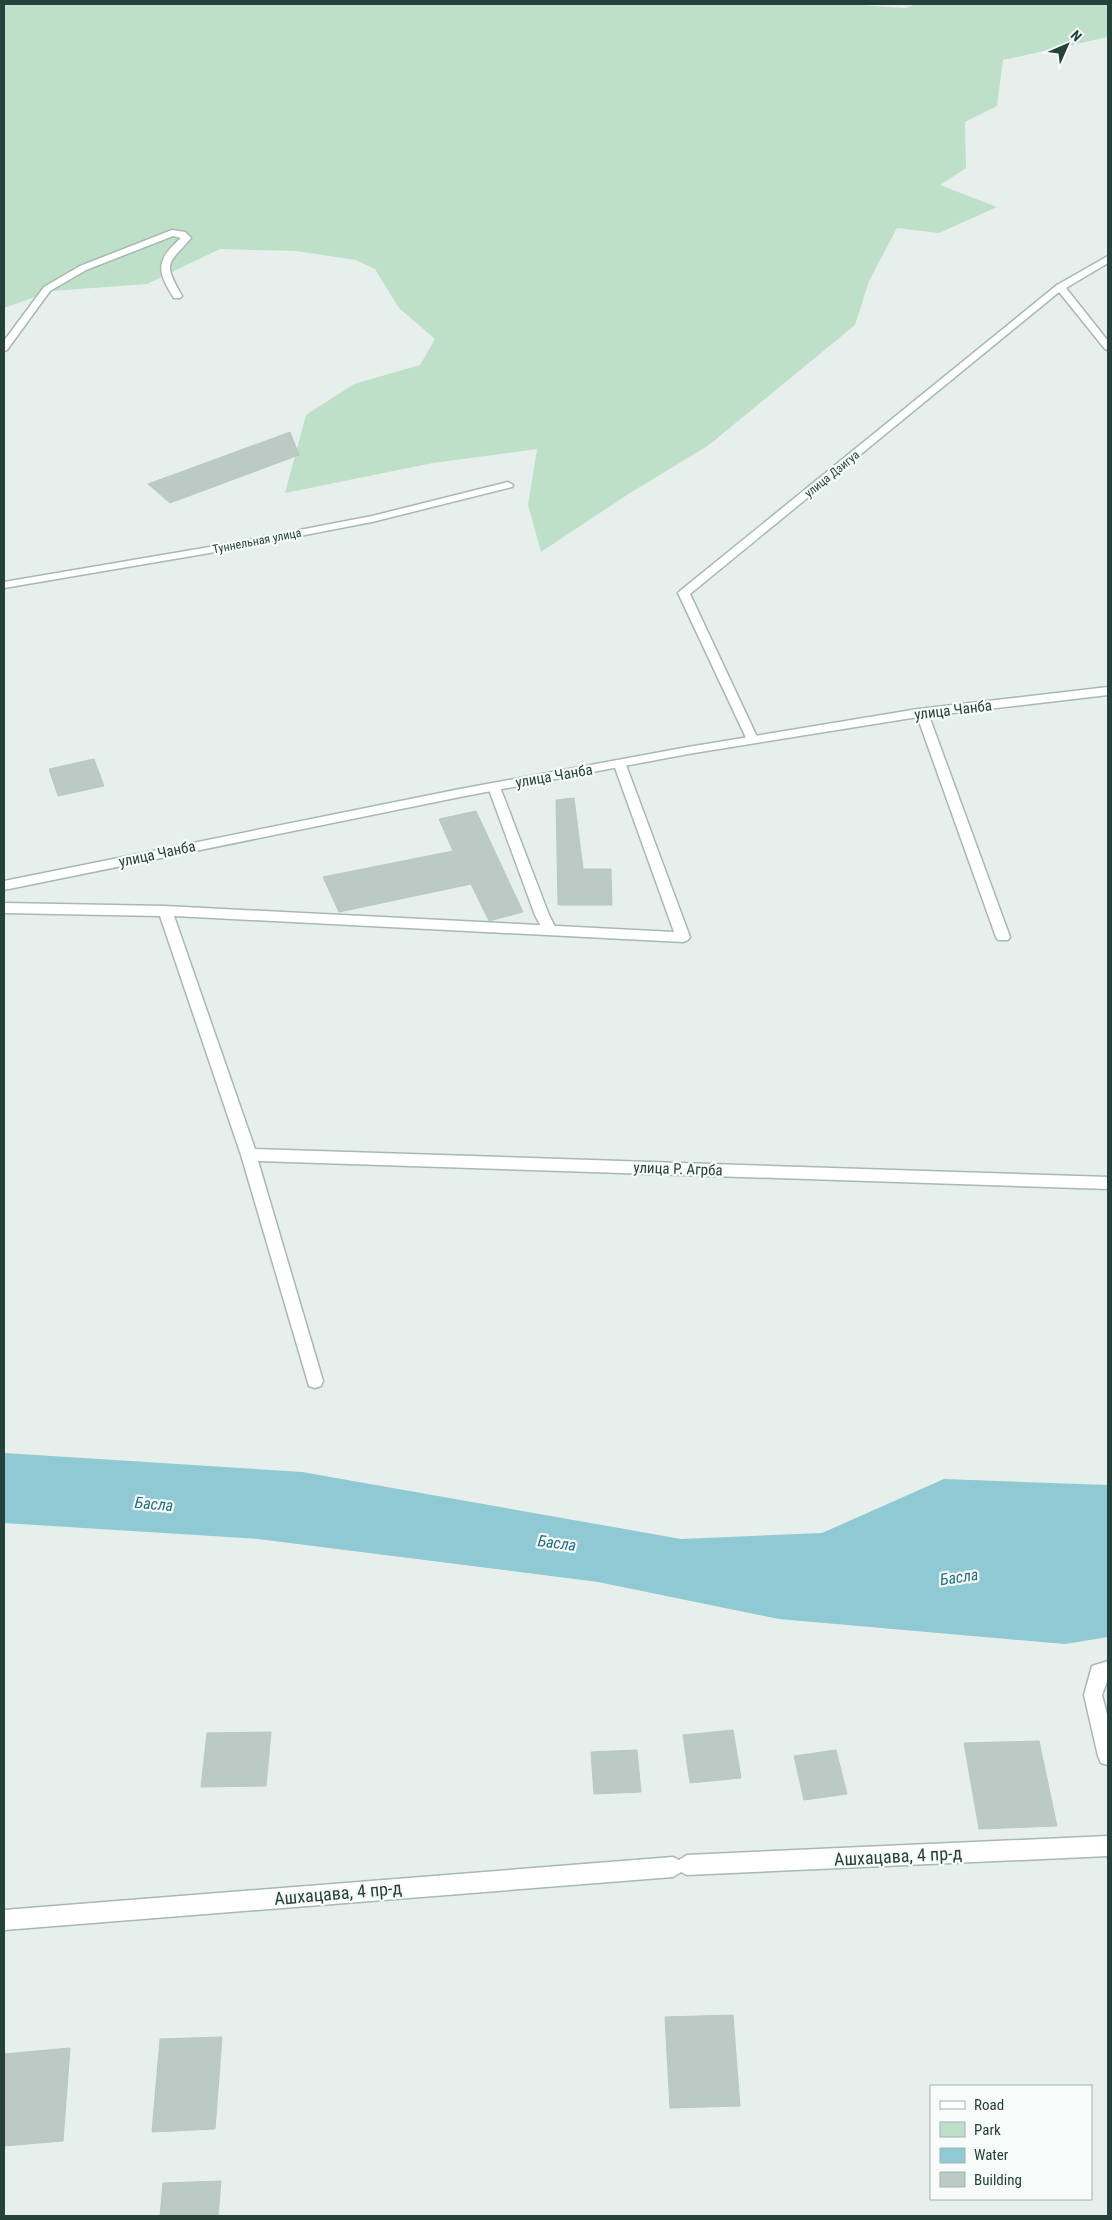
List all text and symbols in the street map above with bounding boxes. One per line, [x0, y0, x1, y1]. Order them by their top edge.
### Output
north arrow [1042, 20, 1092, 70]
text: N [1068, 27, 1085, 44]
street label: улица Дзигуа [802, 448, 862, 500]
street label: Туннельная улица [212, 525, 303, 556]
street label: улица Чанба [913, 696, 993, 724]
street label: улица Чанба [514, 760, 594, 792]
street label: улица Чанба [117, 837, 197, 871]
street label: улица Р. Агрба [633, 1158, 723, 1180]
water label: Басла [134, 1493, 174, 1515]
water label: Басла [537, 1531, 577, 1555]
water label: Басла [939, 1565, 979, 1589]
street label: Ашхацава, 4 пр-д [833, 1842, 963, 1870]
street label: Ашхацава, 4 пр-д [273, 1877, 403, 1909]
legend [930, 2085, 1092, 2200]
text: Road [974, 2096, 1004, 2114]
text: Park [974, 2121, 1001, 2139]
text: Water [974, 2146, 1009, 2164]
text: Building [974, 2171, 1022, 2189]

